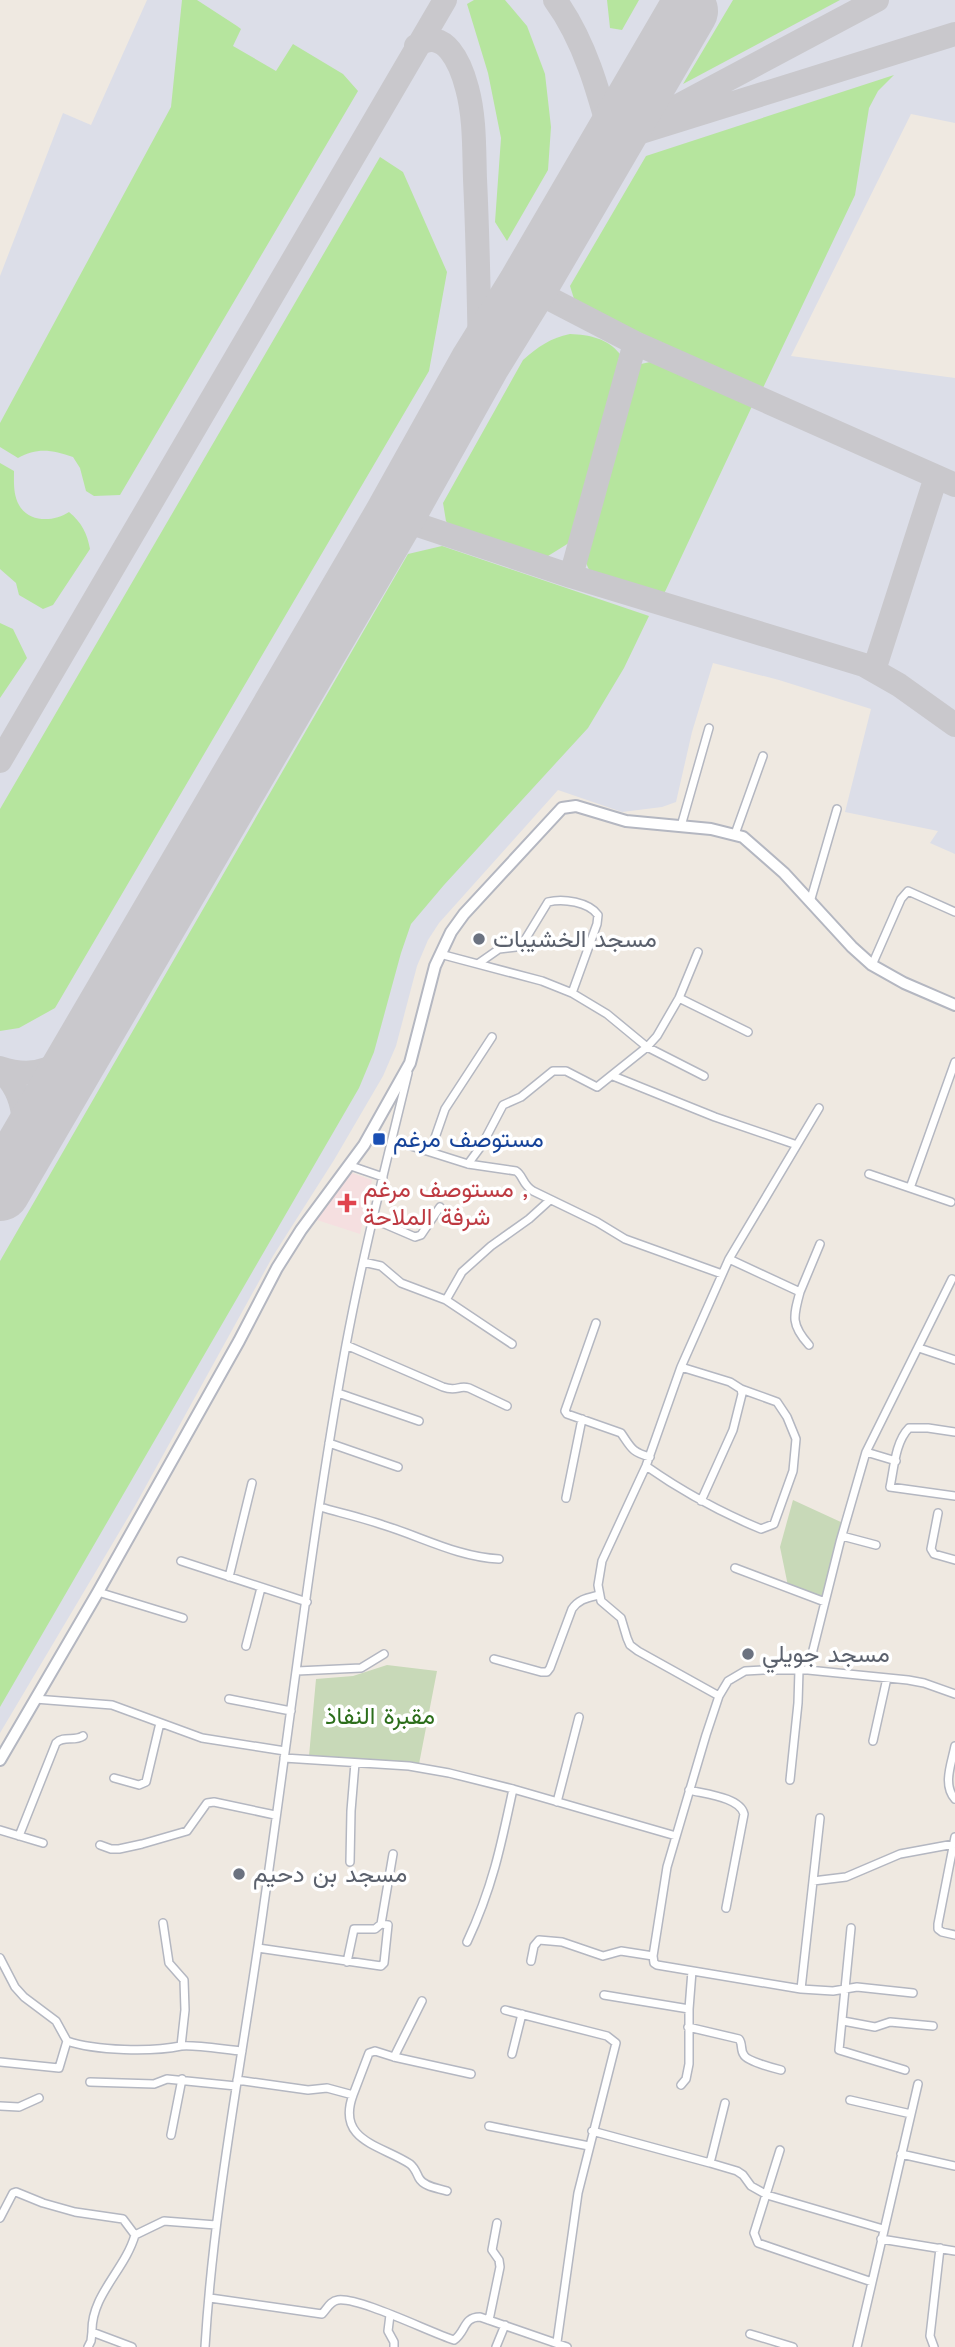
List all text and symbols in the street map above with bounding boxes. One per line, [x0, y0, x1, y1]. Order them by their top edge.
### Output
place label: مسجد الخشيبات [493, 925, 657, 953]
marker: مسجد الخشيبات [471, 931, 487, 947]
place label: مستوصف مرغم [393, 1125, 544, 1155]
marker: مستوصف مرغم [371, 1131, 387, 1147]
place label: مستوصف مرغم , شرفة الملاحة [363, 1175, 528, 1232]
marker: مستوصف مرغم , شرفة الملاحة [337, 1193, 357, 1213]
place label: مسجد جويلي [762, 1640, 890, 1673]
marker: مسجد جويلي [740, 1646, 756, 1662]
park label: مقبرة النفاذ [325, 1702, 435, 1731]
place label: مسجد بن دحيم [253, 1860, 407, 1890]
marker: مسجد بن دحيم [231, 1866, 247, 1882]

